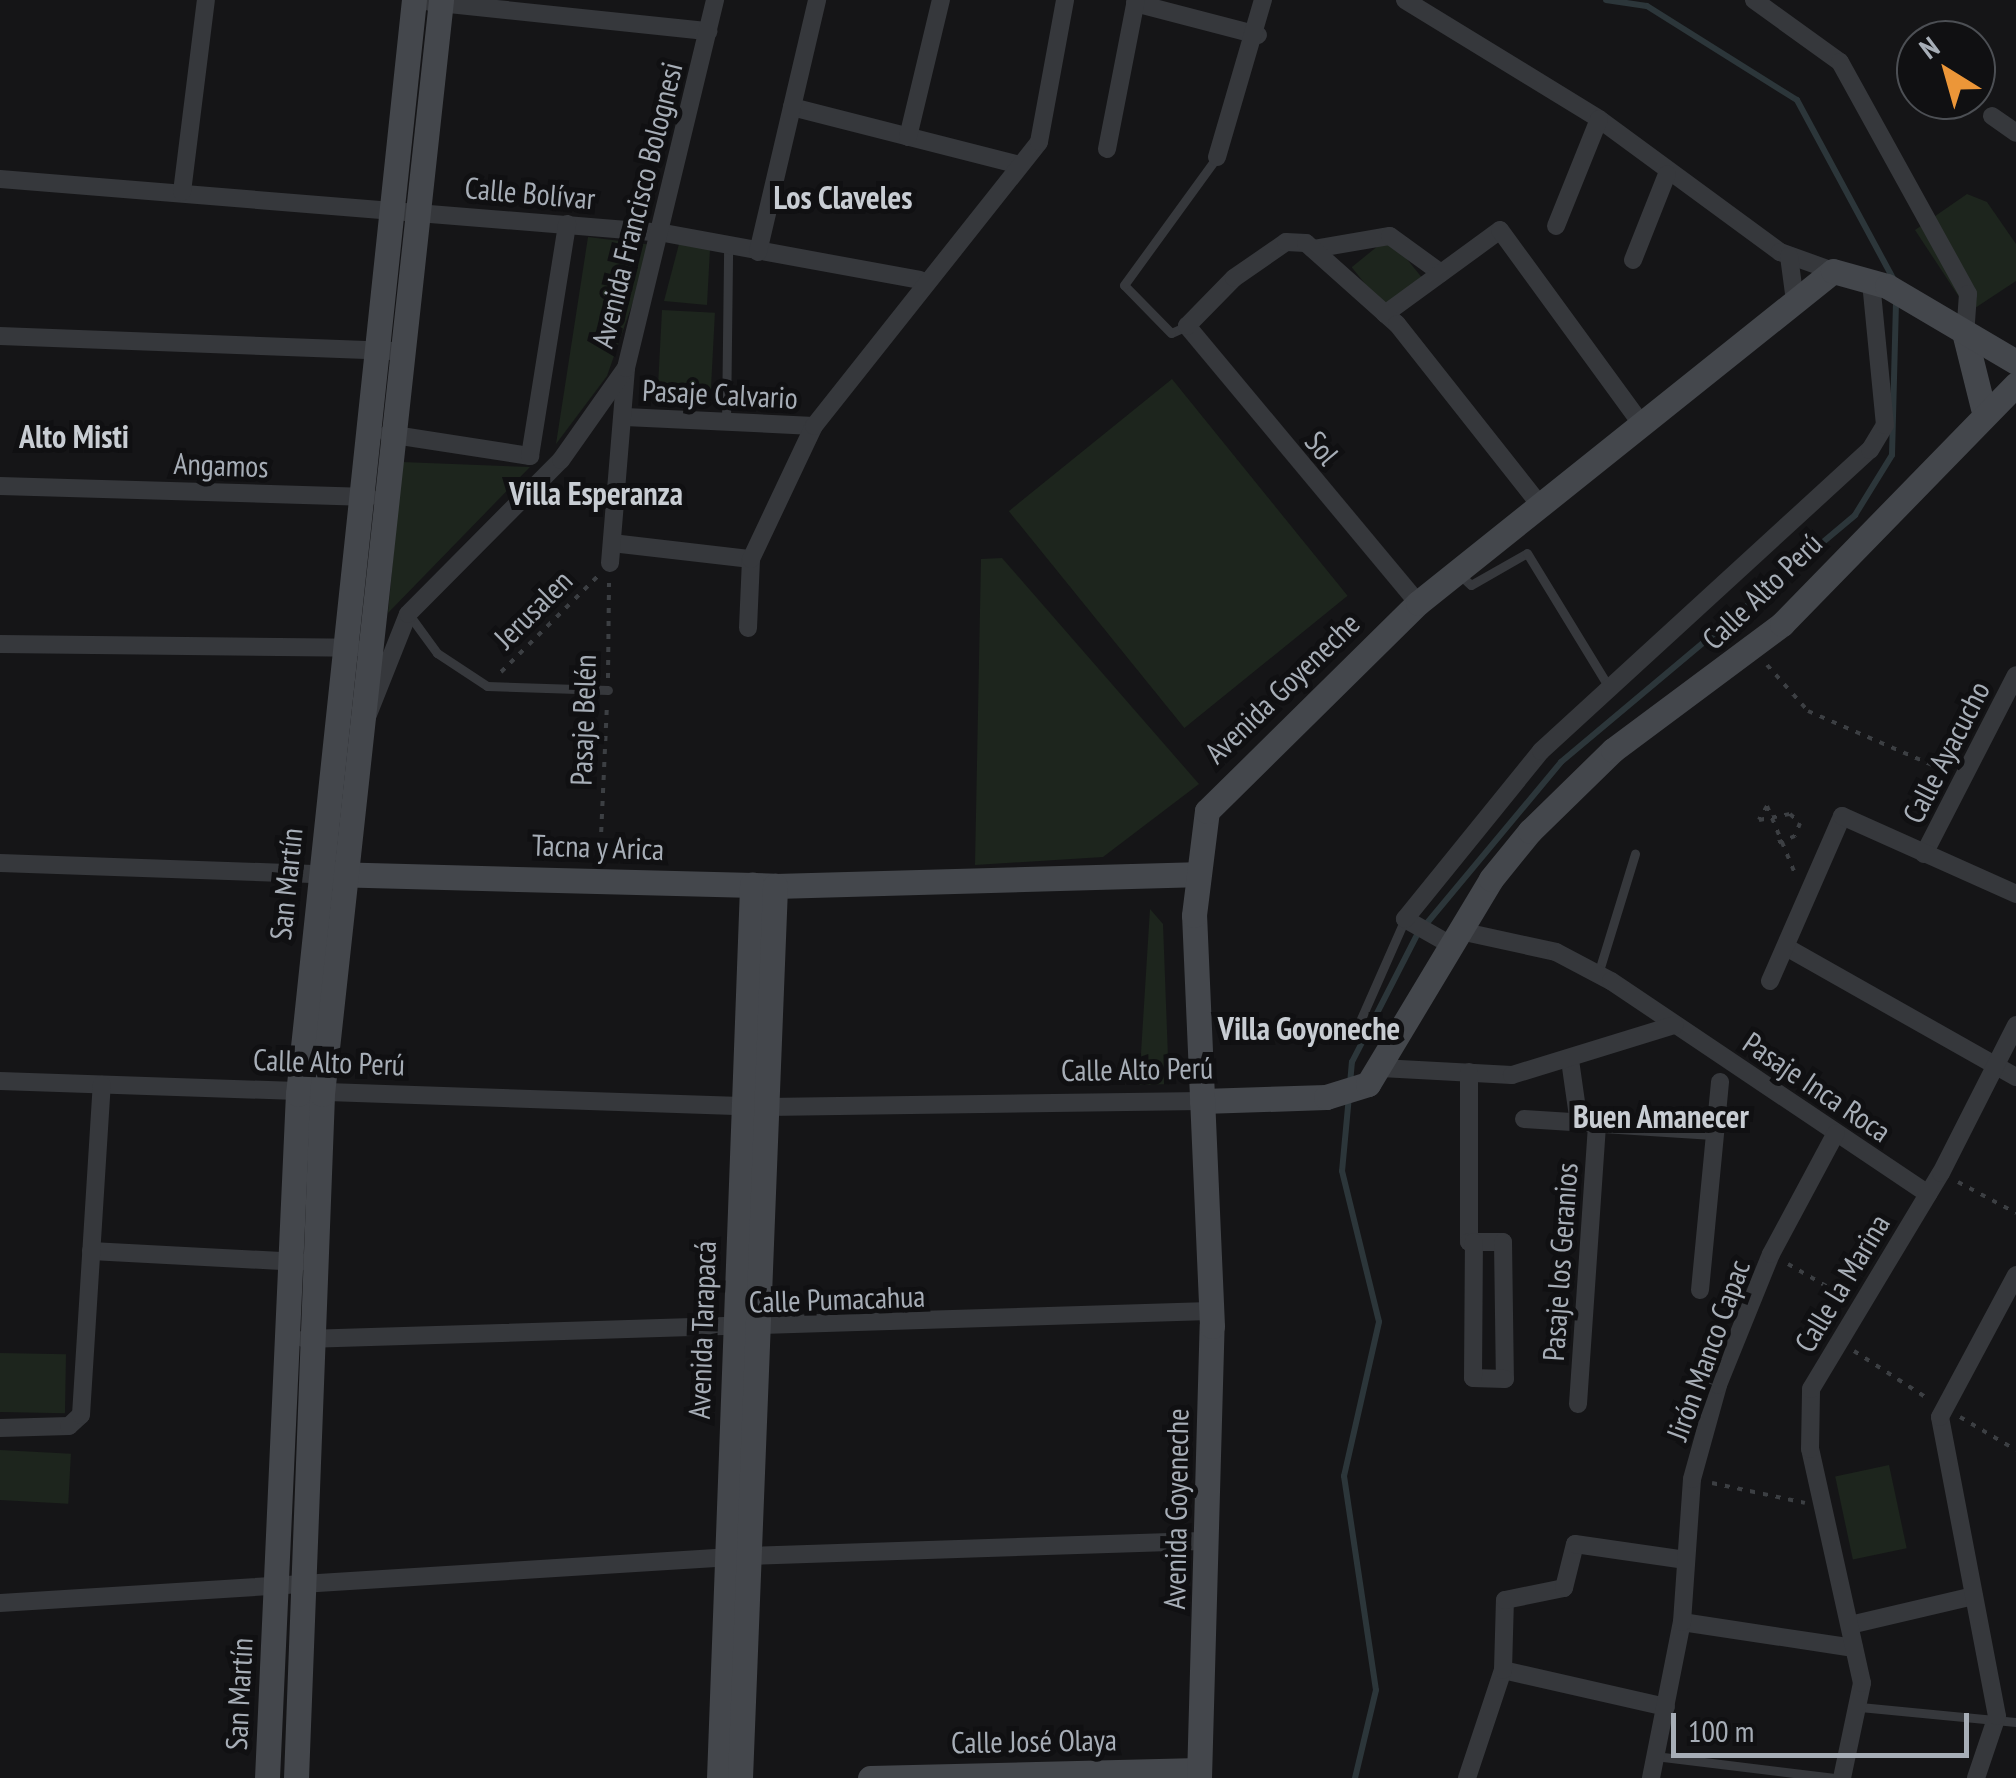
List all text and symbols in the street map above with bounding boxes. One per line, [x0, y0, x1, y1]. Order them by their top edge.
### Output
north arrow [1896, 20, 1996, 120]
text: N [1912, 28, 1946, 67]
street label: Avenida Francisco Bolognesi [584, 58, 690, 352]
street label: Calle Bolívar [463, 169, 597, 217]
district label: Los Claveles [773, 178, 913, 216]
street label: Pasaje Calvario [641, 372, 799, 416]
district label: Alto Misti [19, 417, 129, 455]
street label: Sol [1298, 424, 1346, 472]
street label: Angamos [173, 445, 269, 485]
district label: Villa Esperanza [509, 474, 683, 512]
street label: Calle Alto Perú [1695, 525, 1829, 657]
street label: Jerusalen [486, 562, 580, 656]
street label: Avenida Goyeneche [1197, 605, 1367, 771]
street label: Pasaje Belén [563, 654, 603, 786]
street label: Calle Ayacucho [1895, 675, 1997, 829]
street label: San Martín [262, 826, 310, 942]
street label: Tacna y Arica [530, 827, 666, 867]
district label: Villa Goyoneche [1218, 1009, 1400, 1047]
street label: Pasaje Inca Roca [1736, 1025, 1898, 1149]
street label: Calle Alto Perú [252, 1041, 406, 1083]
street label: Calle Alto Perú [1060, 1050, 1214, 1088]
district label: Buen Amanecer [1573, 1097, 1749, 1135]
street label: Pasaje los Geranios [1535, 1162, 1585, 1362]
street label: Calle la Marina [1787, 1208, 1897, 1358]
street label: Avenida Tarapacá [681, 1240, 723, 1420]
street label: Jirón Manco Capac [1659, 1255, 1757, 1445]
street label: Calle Pumacahua [748, 1278, 926, 1320]
street label: Avenida Goyeneche [1156, 1408, 1196, 1610]
street label: San Martín [218, 1637, 260, 1751]
scale bar [1676, 1693, 1974, 1755]
text: 100 m [1688, 1711, 1754, 1750]
street label: Calle José Olaya [951, 1722, 1117, 1760]

